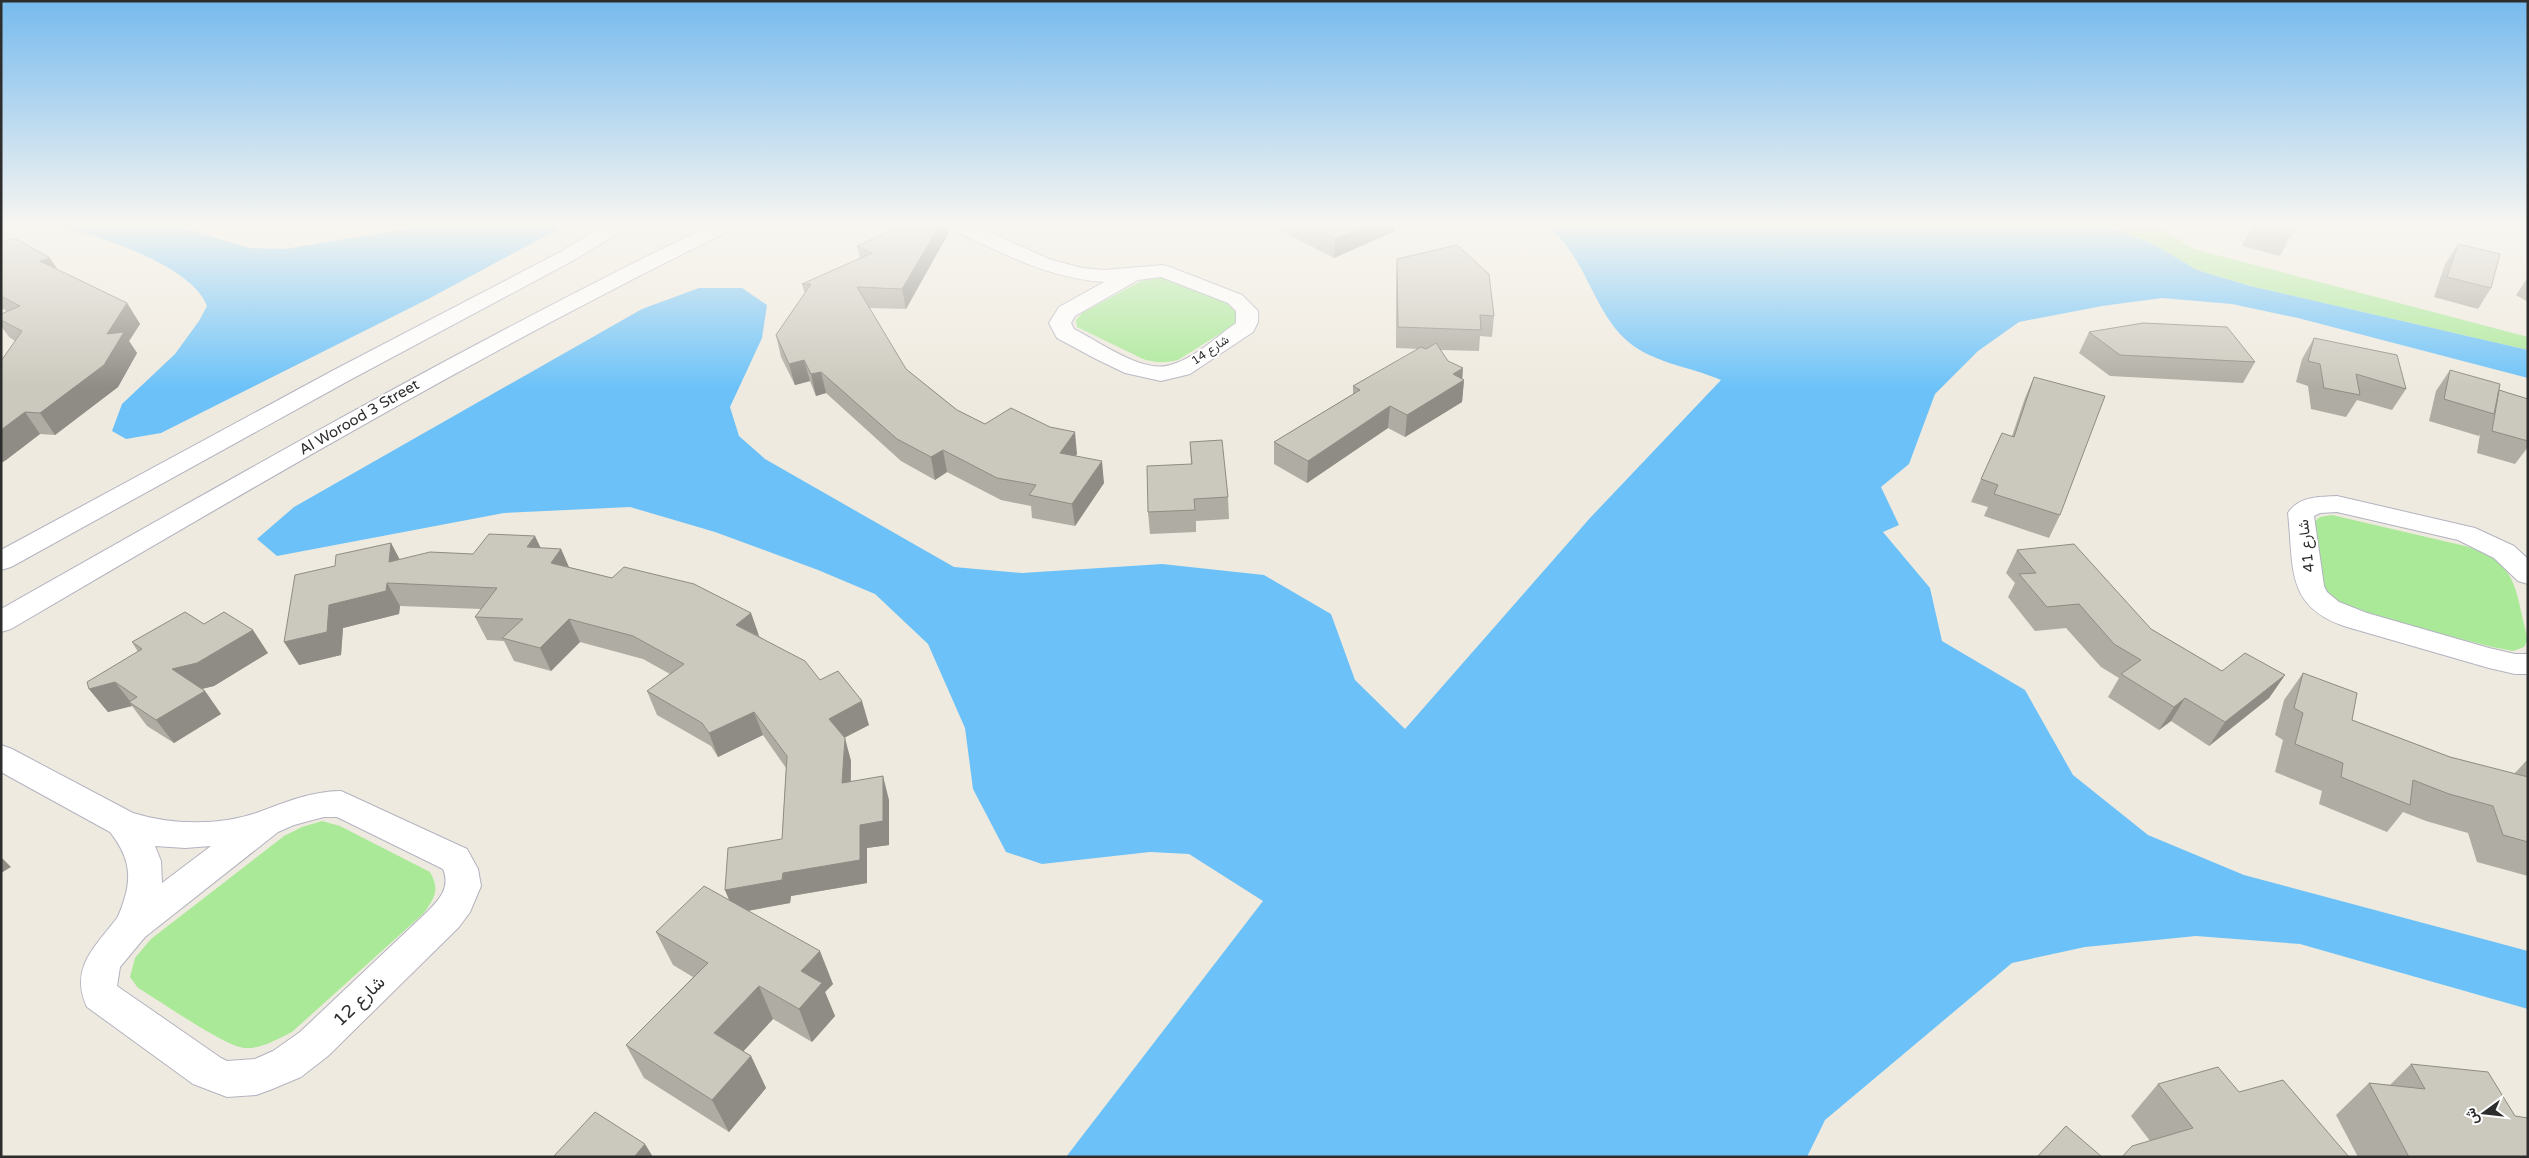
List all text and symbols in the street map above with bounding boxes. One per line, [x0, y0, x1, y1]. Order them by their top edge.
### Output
street label: شارع 14 [1189, 332, 1233, 369]
street label: Al Worood 3 Street [296, 375, 422, 459]
street label: شارع 41 [2294, 518, 2320, 573]
street label: شارع 12 [329, 971, 390, 1032]
north arrow [2459, 1088, 2509, 1138]
text: ش [2461, 1106, 2482, 1127]

